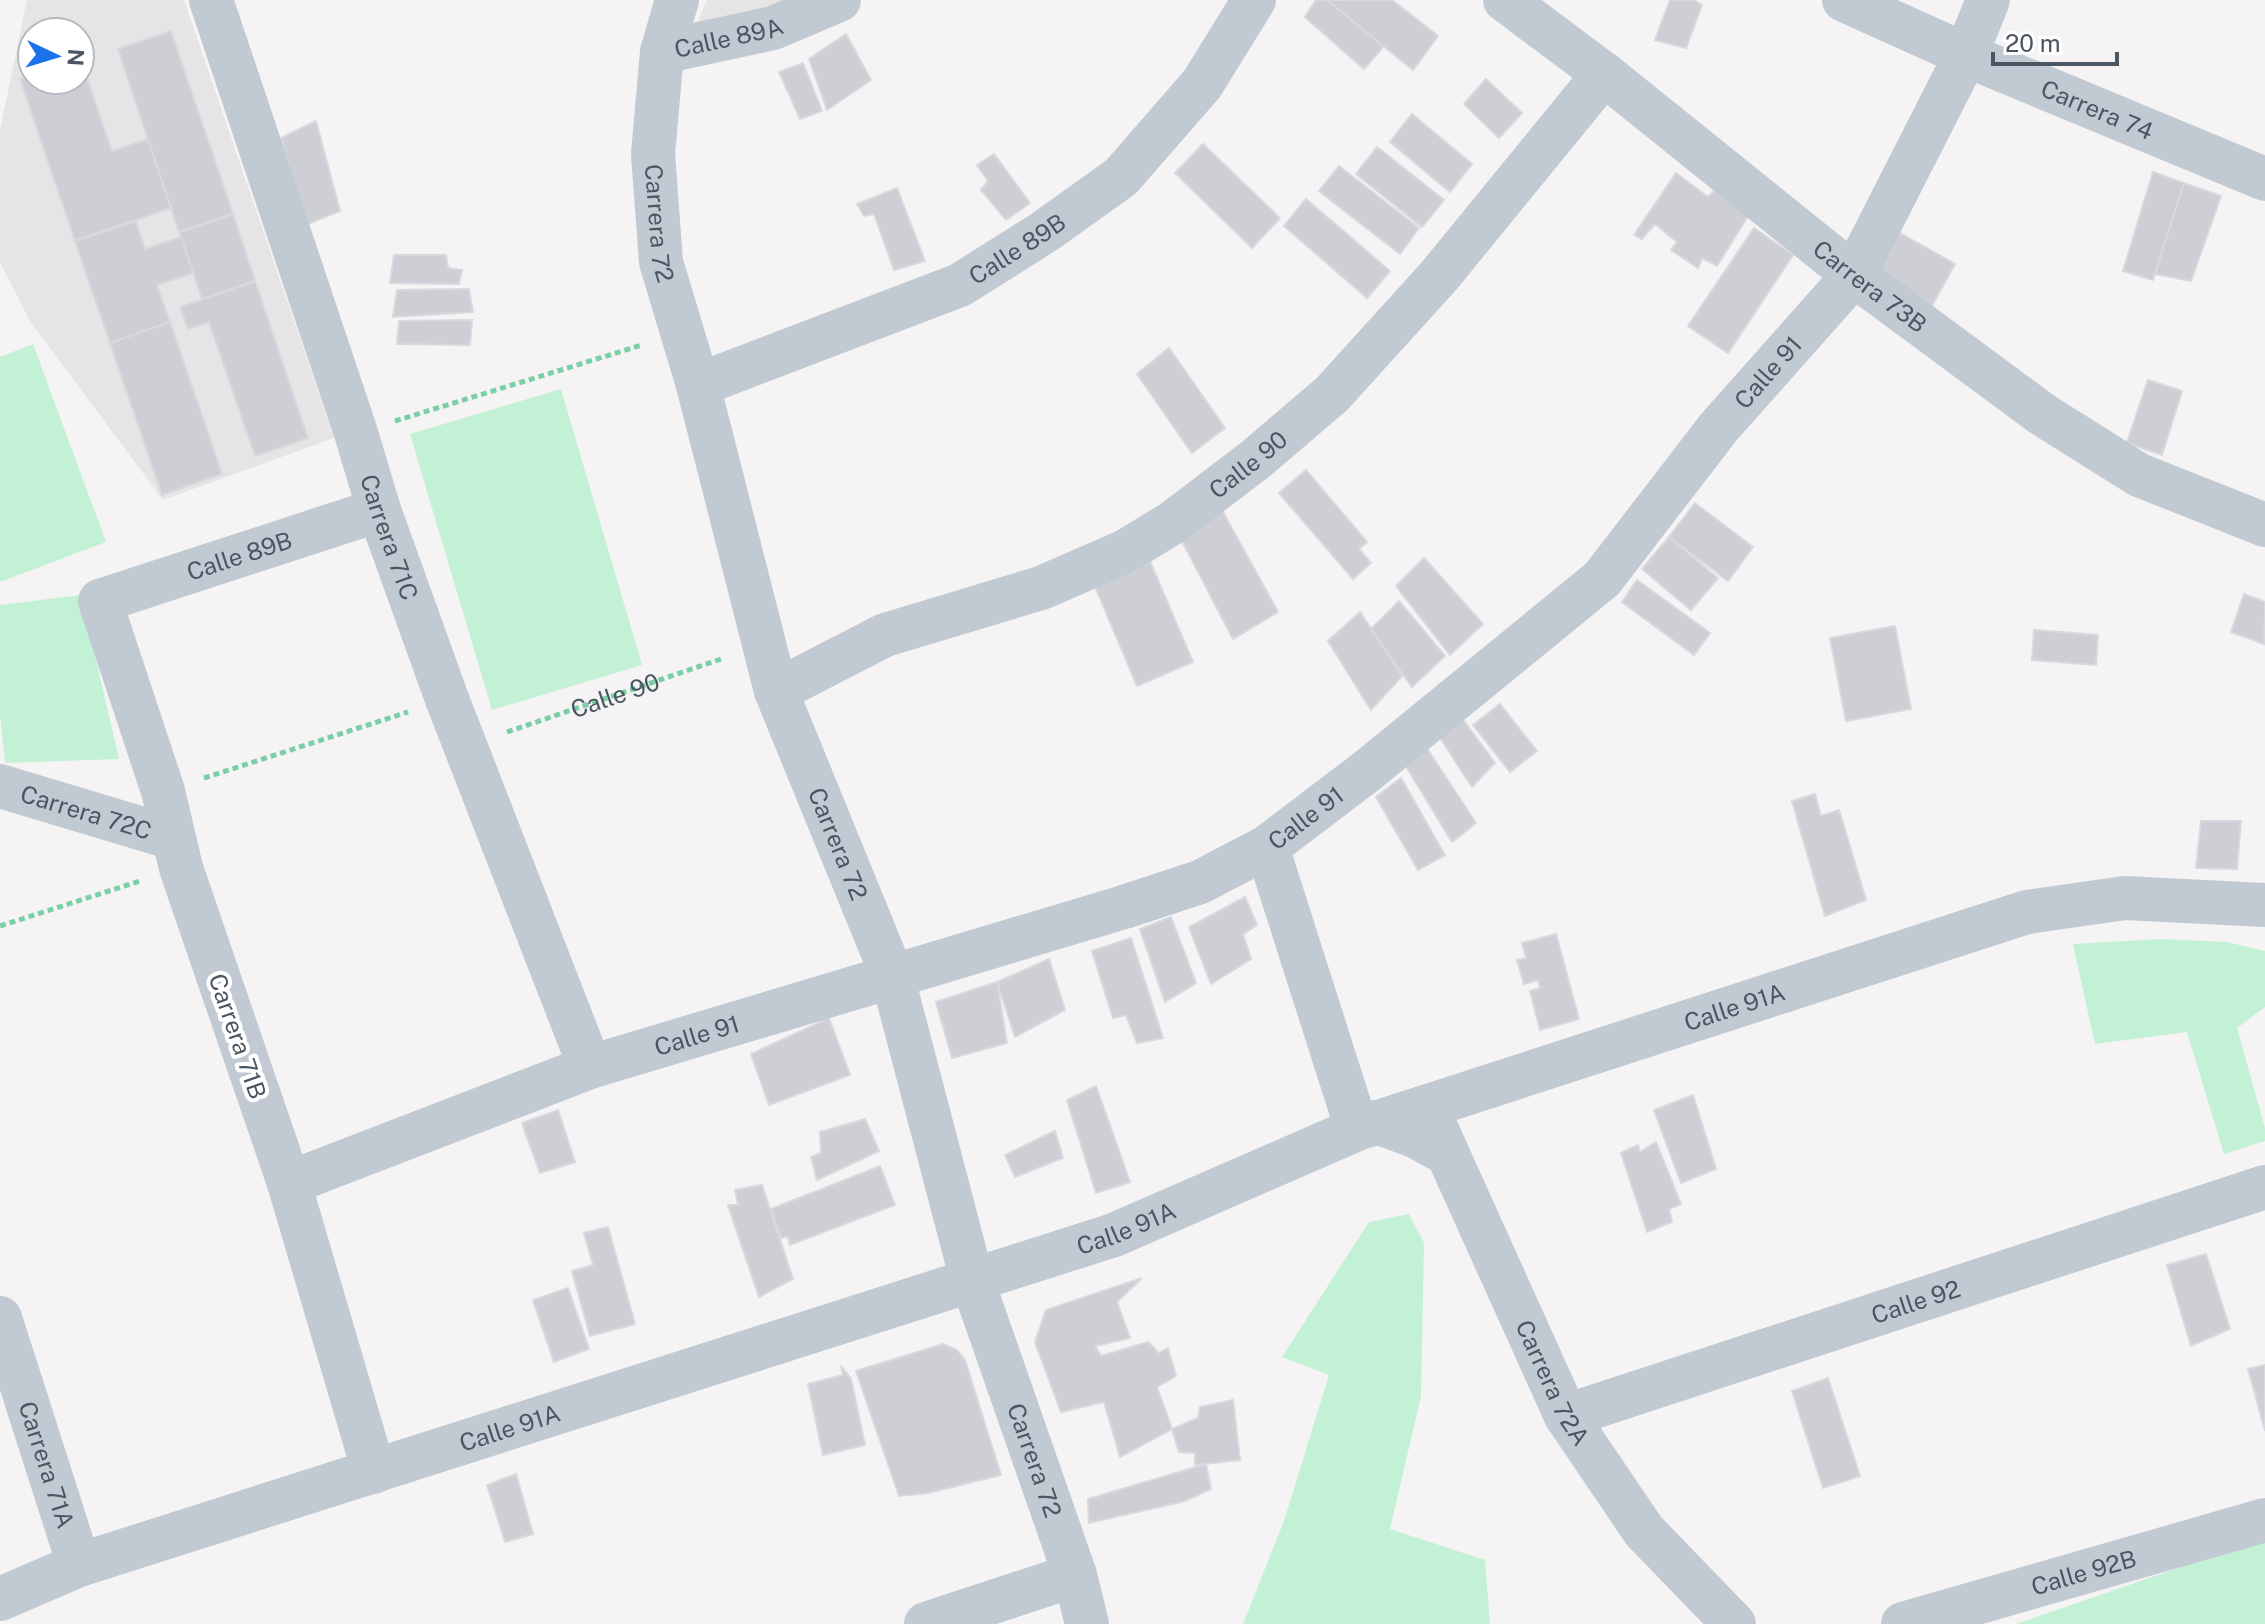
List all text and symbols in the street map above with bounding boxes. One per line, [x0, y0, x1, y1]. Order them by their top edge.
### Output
street label: Calle 89A [672, 11, 787, 63]
north arrow [16, 16, 96, 96]
scale bar [1993, 16, 2117, 66]
text: 20 m [2005, 29, 2061, 57]
text: N [62, 48, 90, 67]
street label: Carrera 74 [2037, 74, 2158, 145]
street label: Carrera 72 [640, 163, 680, 286]
street label: Calle 89B [964, 207, 1071, 290]
street label: Carrera 73B [1808, 234, 1932, 338]
street label: Calle 91 [1728, 330, 1807, 414]
street label: Calle 90 [1203, 425, 1293, 504]
street label: Carrera 71C [355, 471, 424, 604]
street label: Calle 89B [183, 525, 295, 586]
street label: Calle 90 [567, 667, 663, 723]
street label: Carrera 72C [17, 779, 155, 845]
street label: Calle 91 [1262, 780, 1349, 855]
street label: Carrera 72 [803, 783, 874, 904]
street label: Carrera 71B [204, 970, 272, 1102]
street label: Calle 91A [1680, 977, 1788, 1036]
street label: Calle 91 [651, 1009, 743, 1061]
street label: Calle 91A [1073, 1196, 1180, 1260]
street label: Calle 92 [1868, 1274, 1964, 1329]
street label: Carrera 72A [1511, 1316, 1596, 1450]
street label: Carrera 71A [14, 1398, 80, 1532]
street label: Calle 91A [456, 1399, 564, 1457]
street label: Carrera 72 [1002, 1399, 1068, 1521]
street label: Calle 92B [2028, 1544, 2139, 1600]

